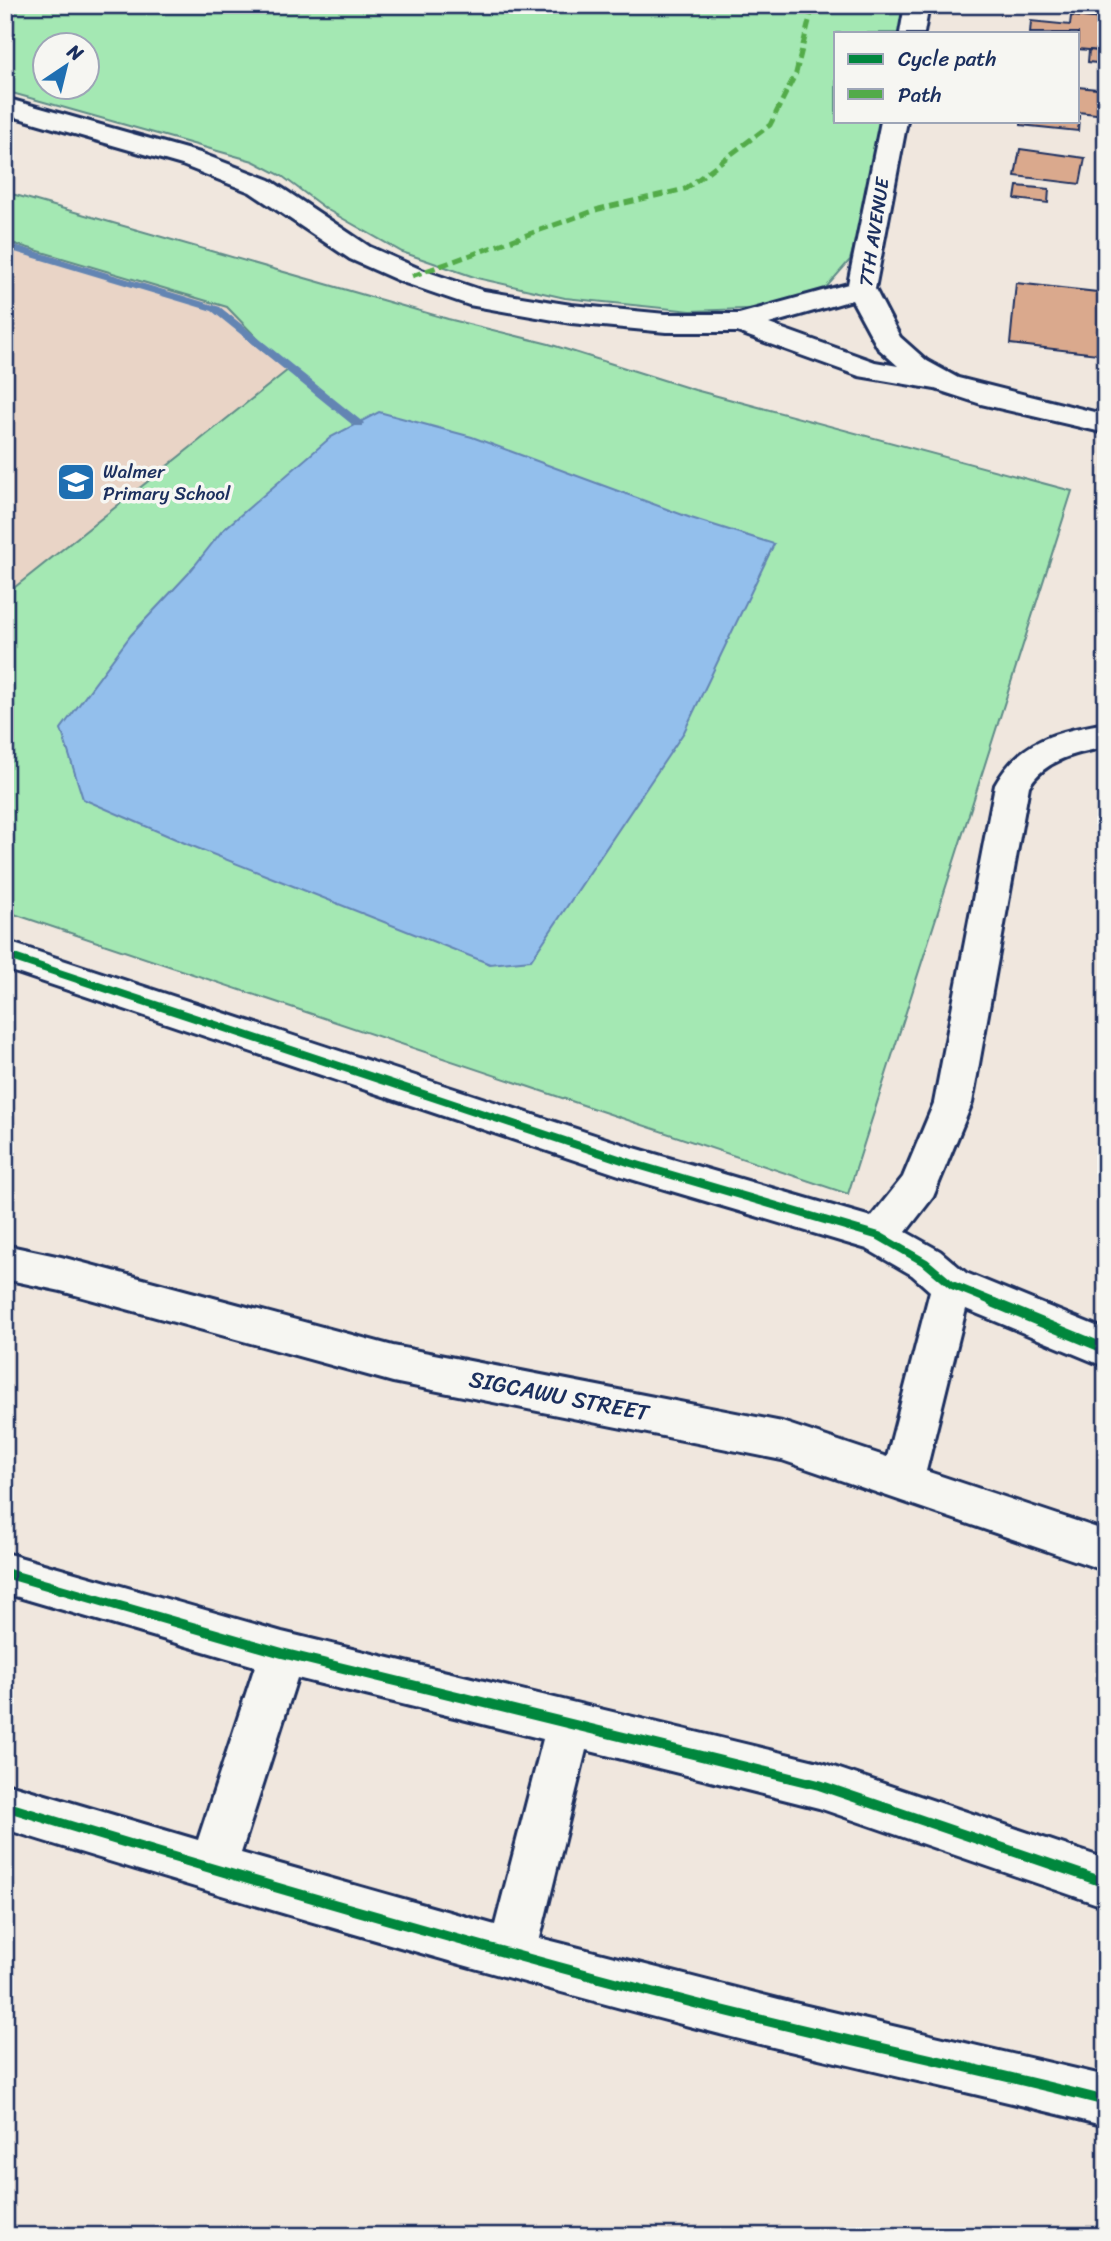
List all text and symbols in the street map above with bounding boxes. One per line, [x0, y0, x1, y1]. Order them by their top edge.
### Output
north arrow [32, 32, 102, 102]
legend [834, 32, 1080, 122]
text: N [60, 35, 91, 70]
text: Cycle path [898, 40, 997, 78]
text: Path [898, 76, 941, 114]
street label: 7TH AVENUE [849, 174, 899, 289]
place label: Walmer Primary School [103, 455, 231, 510]
school or university icon: Walmer Primary School [55, 461, 97, 503]
street label: SIGCAWU STREET [466, 1358, 654, 1434]

